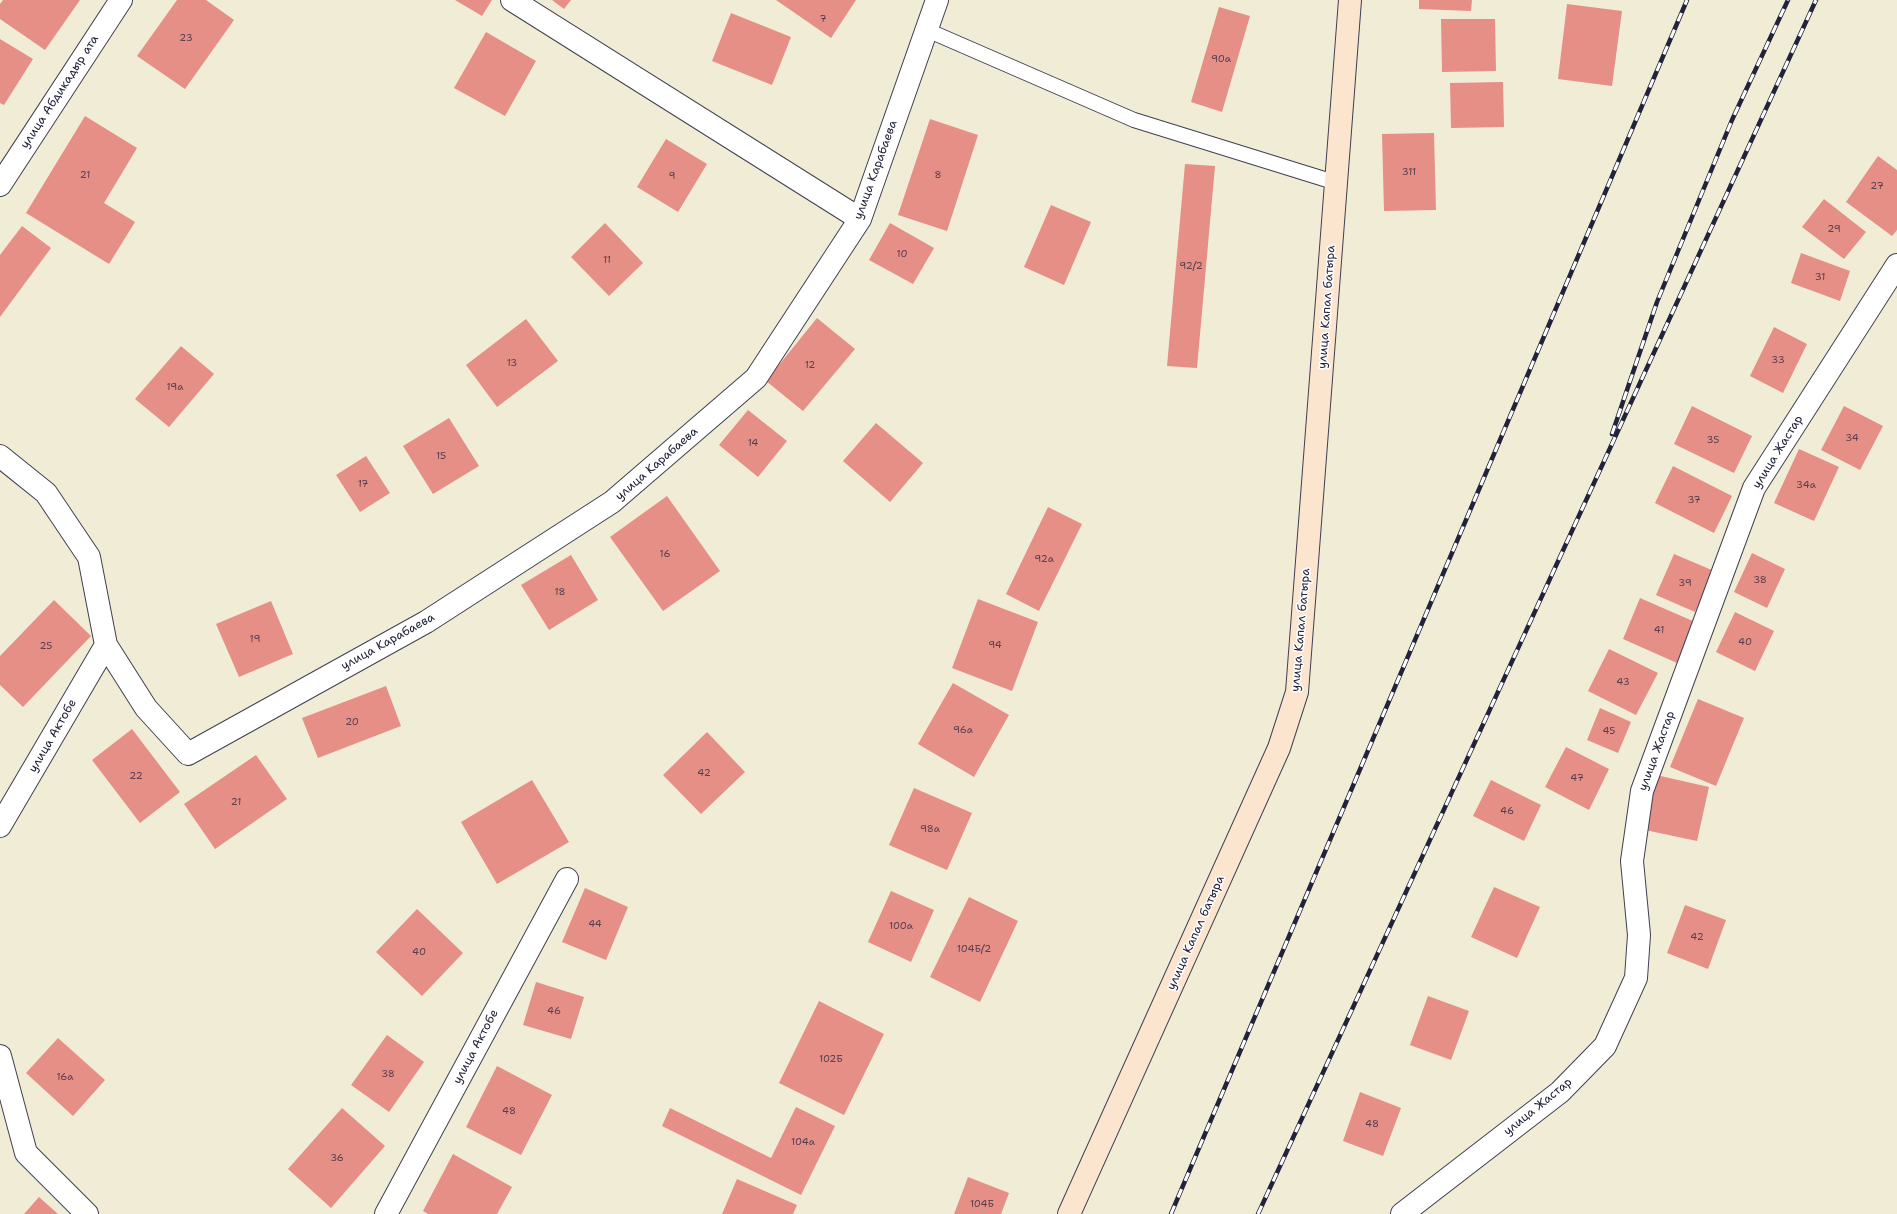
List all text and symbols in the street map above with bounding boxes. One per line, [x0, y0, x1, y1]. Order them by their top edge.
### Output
house number: 7 [820, 13, 826, 25]
house number: 23 [179, 32, 193, 44]
street label: улица Абдикадыр ата [18, 33, 102, 151]
house number: 90а [1211, 53, 1231, 65]
street label: улица Карабаева [851, 118, 901, 222]
house number: 311 [1402, 166, 1416, 178]
house number: 21 [80, 169, 90, 181]
house number: 8 [935, 169, 941, 181]
house number: 9 [669, 170, 675, 182]
house number: 27 [1870, 180, 1884, 192]
house number: 29 [1827, 223, 1841, 235]
street label: улица Капал батыра [1316, 245, 1338, 369]
house number: 10 [897, 248, 907, 260]
house number: 11 [603, 254, 611, 266]
house number: 92/2 [1179, 260, 1203, 272]
house number: 31 [1815, 271, 1825, 283]
house number: 33 [1771, 354, 1785, 366]
house number: 13 [507, 357, 517, 369]
house number: 12 [805, 359, 815, 371]
house number: 19а [166, 381, 184, 393]
street label: улица Жастар [1750, 413, 1806, 491]
street label: улица Карабаева [613, 424, 701, 504]
house number: 34 [1845, 432, 1859, 444]
house number: 35 [1707, 434, 1719, 446]
house number: 14 [748, 437, 758, 449]
house number: 15 [436, 450, 446, 462]
house number: 17 [358, 478, 368, 490]
house number: 34а [1796, 479, 1816, 491]
house number: 37 [1687, 494, 1701, 506]
house number: 16 [660, 548, 670, 560]
house number: 92а [1034, 553, 1054, 565]
street label: улица Капал батыра [1288, 568, 1314, 692]
house number: 38 [1753, 574, 1767, 586]
house number: 39 [1678, 577, 1692, 589]
house number: 18 [554, 586, 566, 598]
street label: улица Карабаева [339, 610, 437, 674]
house number: 41 [1654, 624, 1664, 636]
house number: 19 [250, 633, 260, 645]
house number: 40 [1738, 636, 1752, 648]
house number: 94 [988, 639, 1002, 651]
house number: 25 [40, 640, 52, 652]
house number: 43 [1616, 676, 1630, 688]
street label: улица Актобе [26, 697, 80, 775]
street label: улица Жастар [1636, 709, 1678, 793]
house number: 20 [345, 716, 359, 728]
house number: 96а [953, 724, 973, 736]
house number: 45 [1603, 725, 1615, 737]
house number: 42 [697, 767, 711, 779]
house number: 22 [129, 770, 143, 782]
house number: 47 [1570, 772, 1584, 784]
house number: 21 [231, 796, 241, 808]
house number: 46 [1500, 805, 1514, 817]
house number: 98а [920, 823, 940, 835]
street label: улица Капал батыра [1164, 874, 1228, 992]
house number: 44 [588, 918, 602, 930]
house number: 100а [889, 920, 913, 932]
house number: 42 [1690, 931, 1704, 943]
house number: 104Б/2 [957, 943, 991, 955]
house number: 40 [412, 946, 426, 958]
house number: 46 [547, 1005, 561, 1017]
street label: улица Актобе [450, 1007, 502, 1087]
house number: 102Б [819, 1053, 843, 1065]
house number: 38 [381, 1068, 395, 1080]
house number: 16а [56, 1071, 74, 1083]
street label: улица Жастар [1501, 1075, 1575, 1139]
house number: 48 [502, 1105, 516, 1117]
house number: 48 [1365, 1118, 1379, 1130]
house number: 104а [791, 1136, 815, 1148]
house number: 36 [330, 1152, 344, 1164]
house number: 104Б [970, 1198, 994, 1210]

